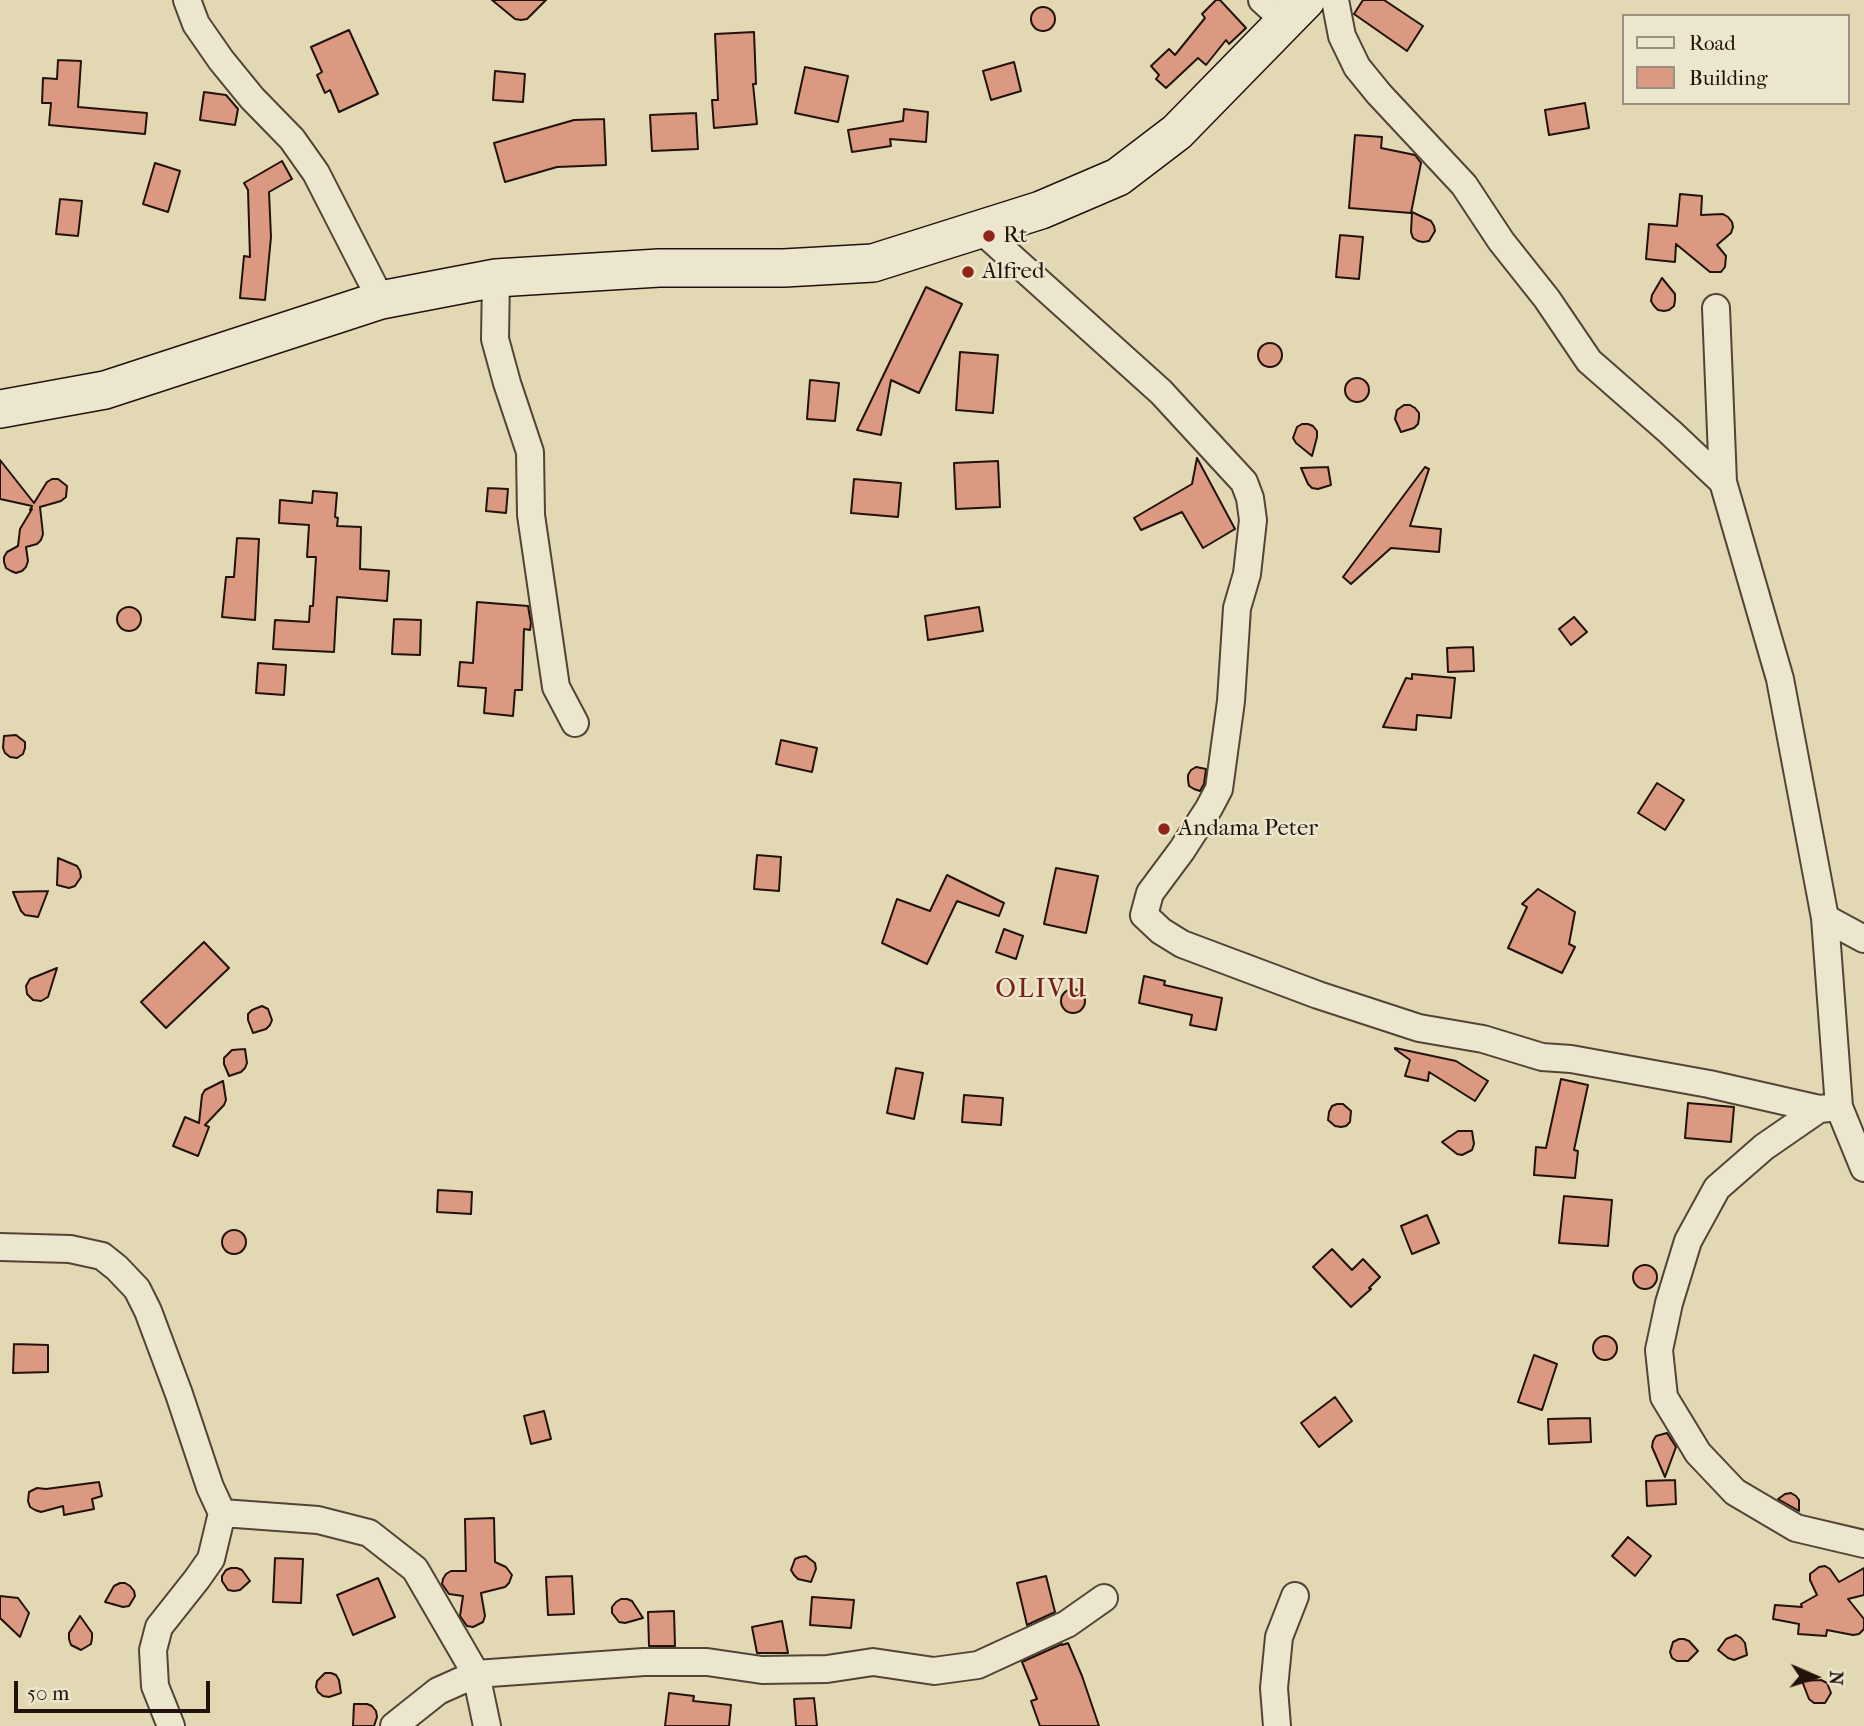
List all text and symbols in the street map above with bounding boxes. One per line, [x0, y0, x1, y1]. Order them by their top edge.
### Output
legend [1622, 14, 1850, 105]
text: Road [1689, 31, 1736, 55]
text: Building [1689, 66, 1767, 90]
place label: Rt [1003, 222, 1028, 250]
marker: Rt [981, 228, 997, 244]
place label: Alfred [982, 258, 1044, 286]
marker: Alfred [960, 264, 976, 280]
place label: Andama Peter [1178, 815, 1318, 843]
marker: Andama Peter [1156, 821, 1172, 837]
district label: OLIVU [996, 975, 1088, 1007]
north arrow [1780, 1642, 1850, 1712]
scale bar [18, 1666, 214, 1710]
text: N [1825, 1670, 1847, 1686]
text: 50 m [27, 1681, 70, 1705]

